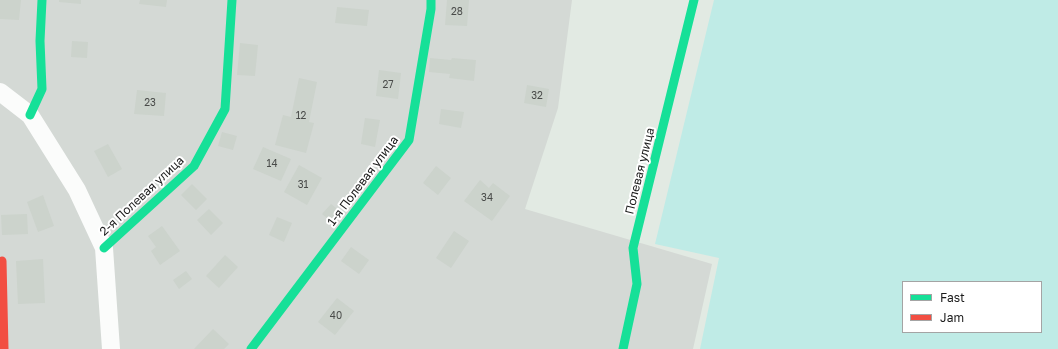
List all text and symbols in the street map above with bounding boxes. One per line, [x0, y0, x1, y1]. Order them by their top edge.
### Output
house number: 28 [451, 6, 463, 18]
house number: 27 [382, 79, 394, 91]
house number: 32 [531, 90, 543, 102]
house number: 23 [144, 97, 156, 109]
house number: 12 [296, 110, 306, 122]
street label: Полевая улица [622, 126, 658, 216]
street label: 1-я Полевая улица [324, 133, 402, 229]
street label: 2-я Полевая улица [97, 153, 187, 239]
house number: 14 [267, 158, 277, 170]
house number: 31 [298, 179, 308, 191]
house number: 34 [481, 192, 493, 204]
legend [902, 281, 1042, 333]
text: Fast [940, 290, 965, 305]
house number: 40 [330, 310, 342, 322]
text: Jam [940, 310, 964, 325]

